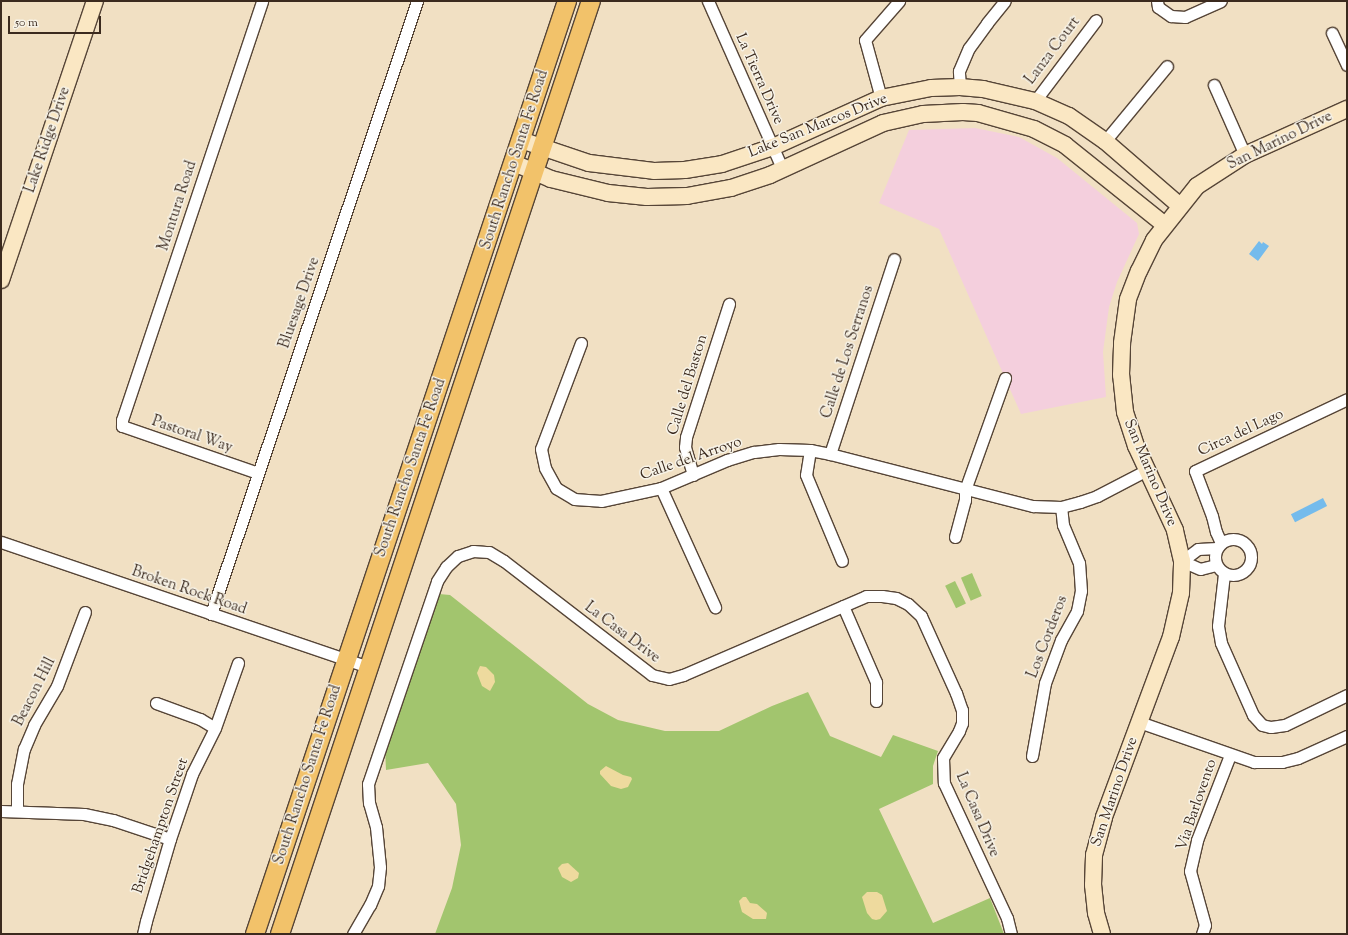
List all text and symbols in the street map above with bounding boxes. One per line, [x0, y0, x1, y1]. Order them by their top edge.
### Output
scale bar [10, 8, 103, 34]
text: 50 m [15, 14, 38, 32]
street label: Lanza Court [1022, 14, 1084, 88]
street label: La Tierra Drive [731, 31, 787, 127]
street label: South Rancho Santa Fe Road [477, 68, 553, 252]
street label: Lake Ridge Drive [21, 85, 75, 195]
street label: Lake San Marcos Drive [746, 90, 890, 162]
street label: San Marino Drive [1225, 108, 1335, 174]
street label: Montura Road [155, 159, 201, 253]
street label: Bluesage Drive [276, 255, 324, 351]
street label: Calle de Los Serranos [818, 283, 878, 421]
street label: Calle del Baston [664, 333, 712, 437]
street label: South Rancho Santa Fe Road [372, 376, 450, 560]
street label: Circa del Lago [1195, 405, 1287, 461]
street label: Pastoral Way [149, 413, 235, 457]
street label: San Marino Drive [1119, 417, 1181, 529]
street label: Calle del Arroyo [638, 433, 744, 485]
street label: Broken Rock Road [129, 563, 249, 619]
street label: Los Corderos [1024, 593, 1072, 681]
street label: La Casa Drive [581, 599, 663, 667]
street label: Beacon Hill [10, 655, 60, 729]
street label: South Rancho Santa Fe Road [270, 683, 346, 867]
street label: San Marino Drive [1088, 735, 1142, 849]
street label: Bridgehampton Street [129, 756, 193, 896]
street label: Via Barlovento [1173, 757, 1221, 853]
street label: La Casa Drive [951, 770, 1003, 860]

